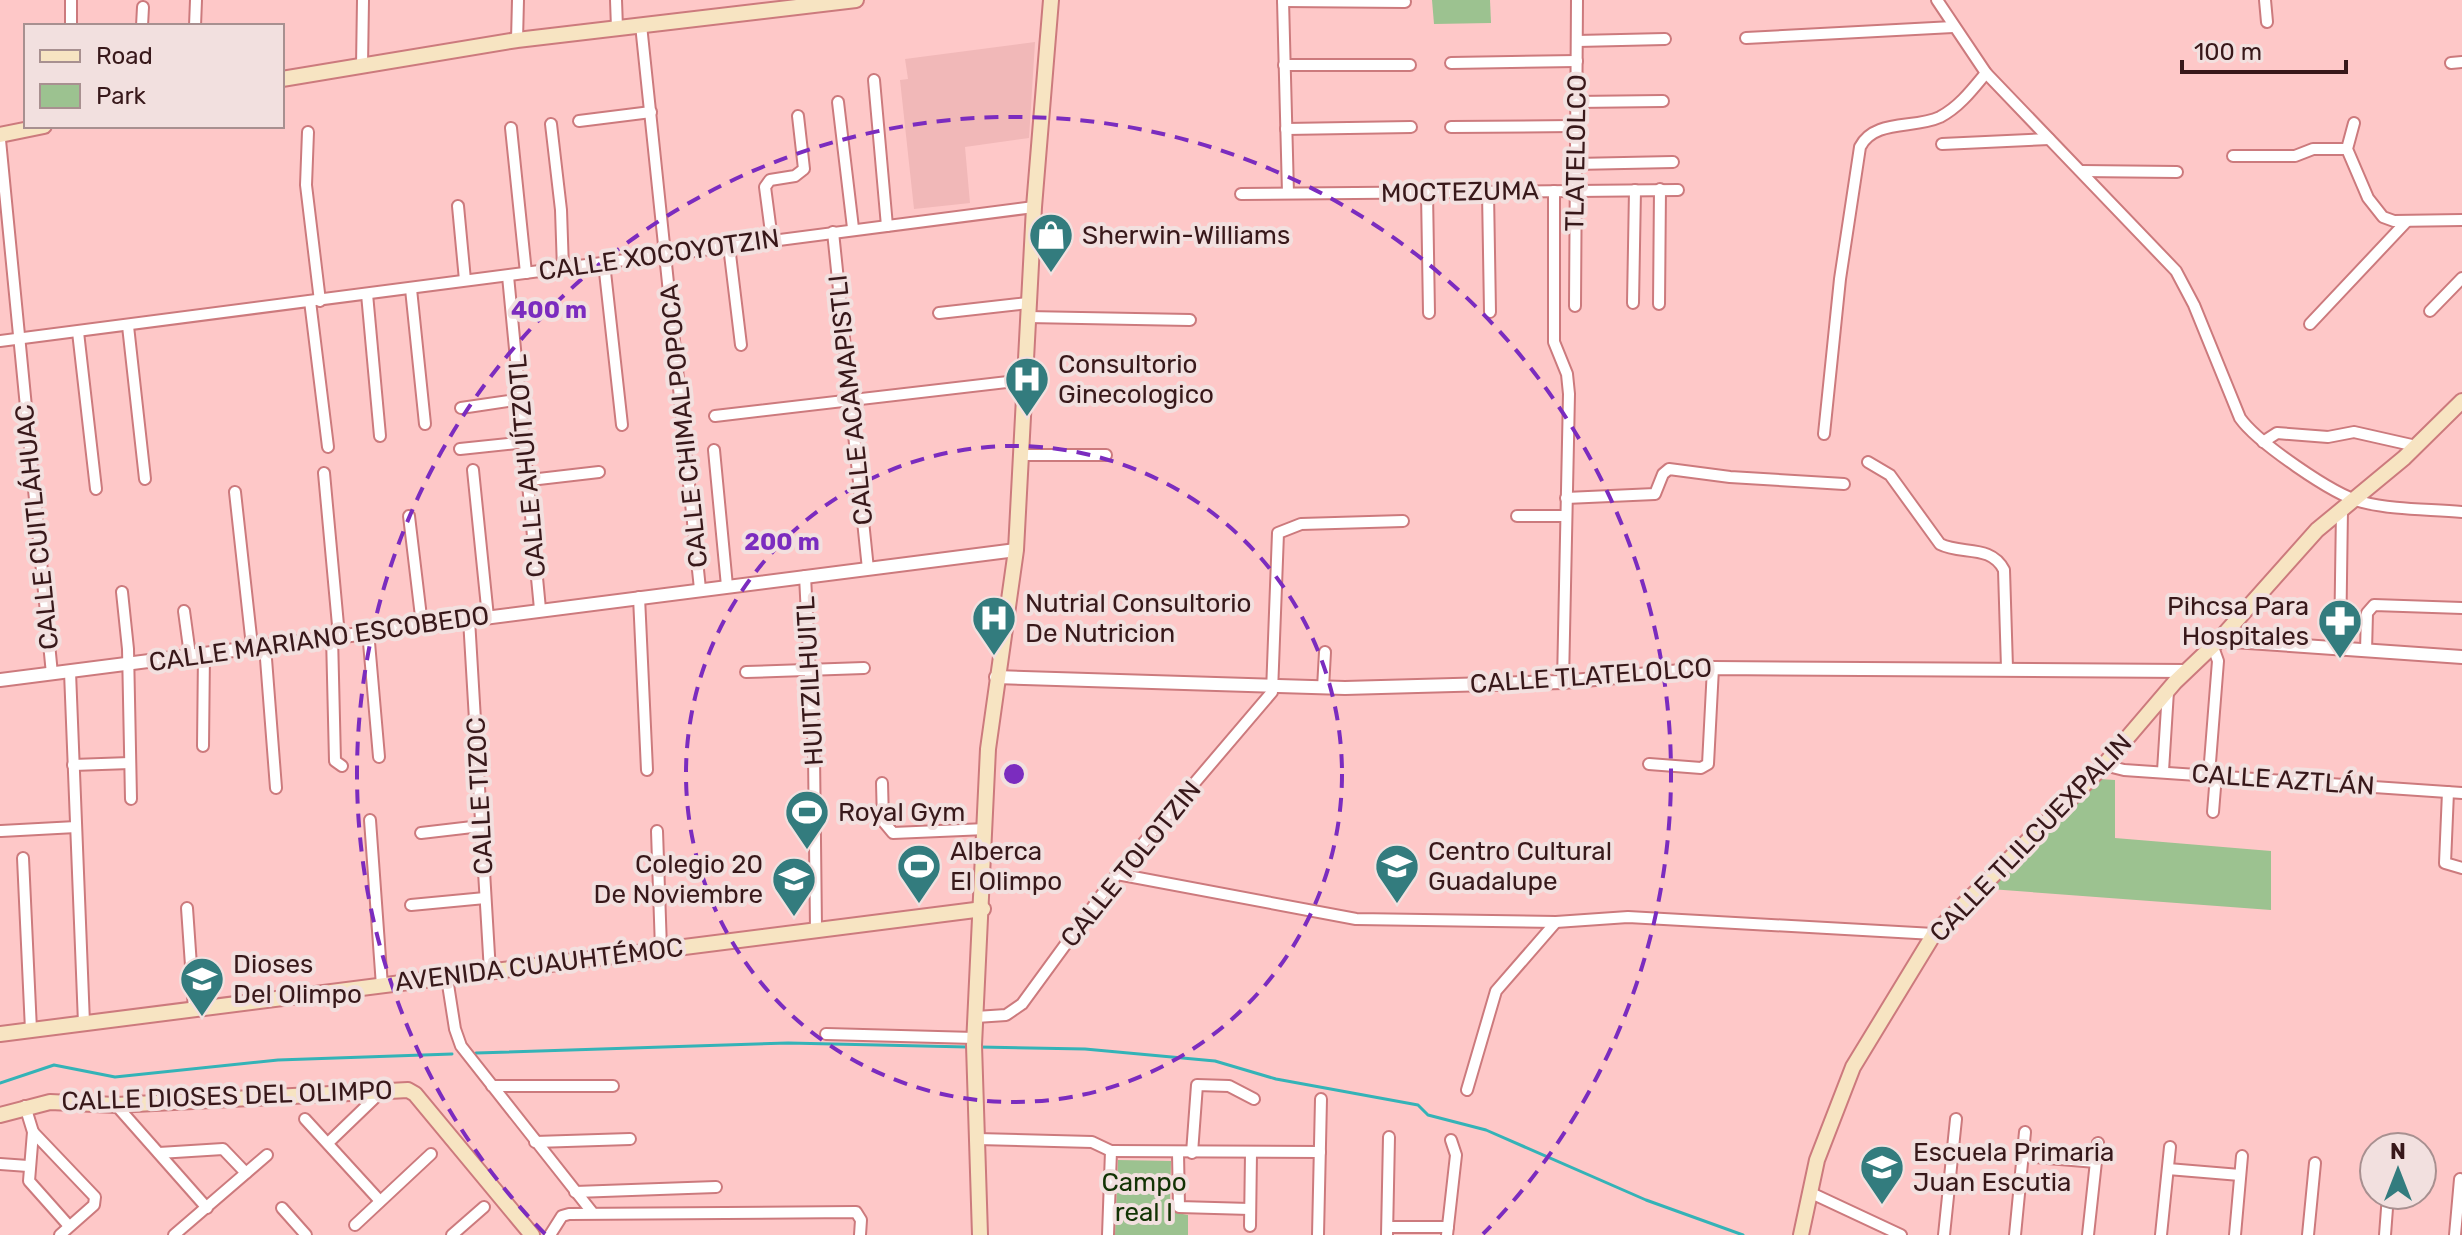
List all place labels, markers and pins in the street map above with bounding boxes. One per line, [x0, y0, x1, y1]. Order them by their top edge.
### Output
shop icon: Sherwin-Williams [1027, 211, 1075, 274]
place label: Sherwin-Williams [1082, 220, 1290, 251]
place label: Consultorio Ginecologico [1058, 349, 1214, 410]
hospital icon: Consultorio Ginecologico [1003, 355, 1051, 418]
place label: Nutrial Consultorio De Nutricion [1025, 588, 1252, 649]
place label: Pihcsa Para Hospitales [2167, 591, 2309, 652]
hospital icon: Nutrial Consultorio De Nutricion [970, 594, 1018, 657]
pharmacy icon: Pihcsa Para Hospitales [2316, 597, 2364, 660]
centre of rings [1000, 760, 1028, 788]
sports icon: Royal Gym [783, 788, 831, 851]
place label: Royal Gym [838, 797, 965, 828]
place label: Alberca El Olimpo [950, 836, 1062, 897]
place label: Centro Cultural Guadalupe [1428, 836, 1612, 897]
sports icon: Alberca El Olimpo [895, 842, 943, 905]
school or university icon: Centro Cultural Guadalupe [1373, 842, 1421, 905]
place label: Colegio 20 De Noviembre [594, 849, 763, 910]
school or university icon: Colegio 20 De Noviembre [770, 855, 818, 918]
place label: Dioses Del Olimpo [233, 949, 362, 1010]
school or university icon: Dioses Del Olimpo [178, 955, 226, 1018]
place label: Escuela Primaria Juan Escutia [1913, 1137, 2114, 1198]
school or university icon: Escuela Primaria Juan Escutia [1858, 1143, 1906, 1206]

